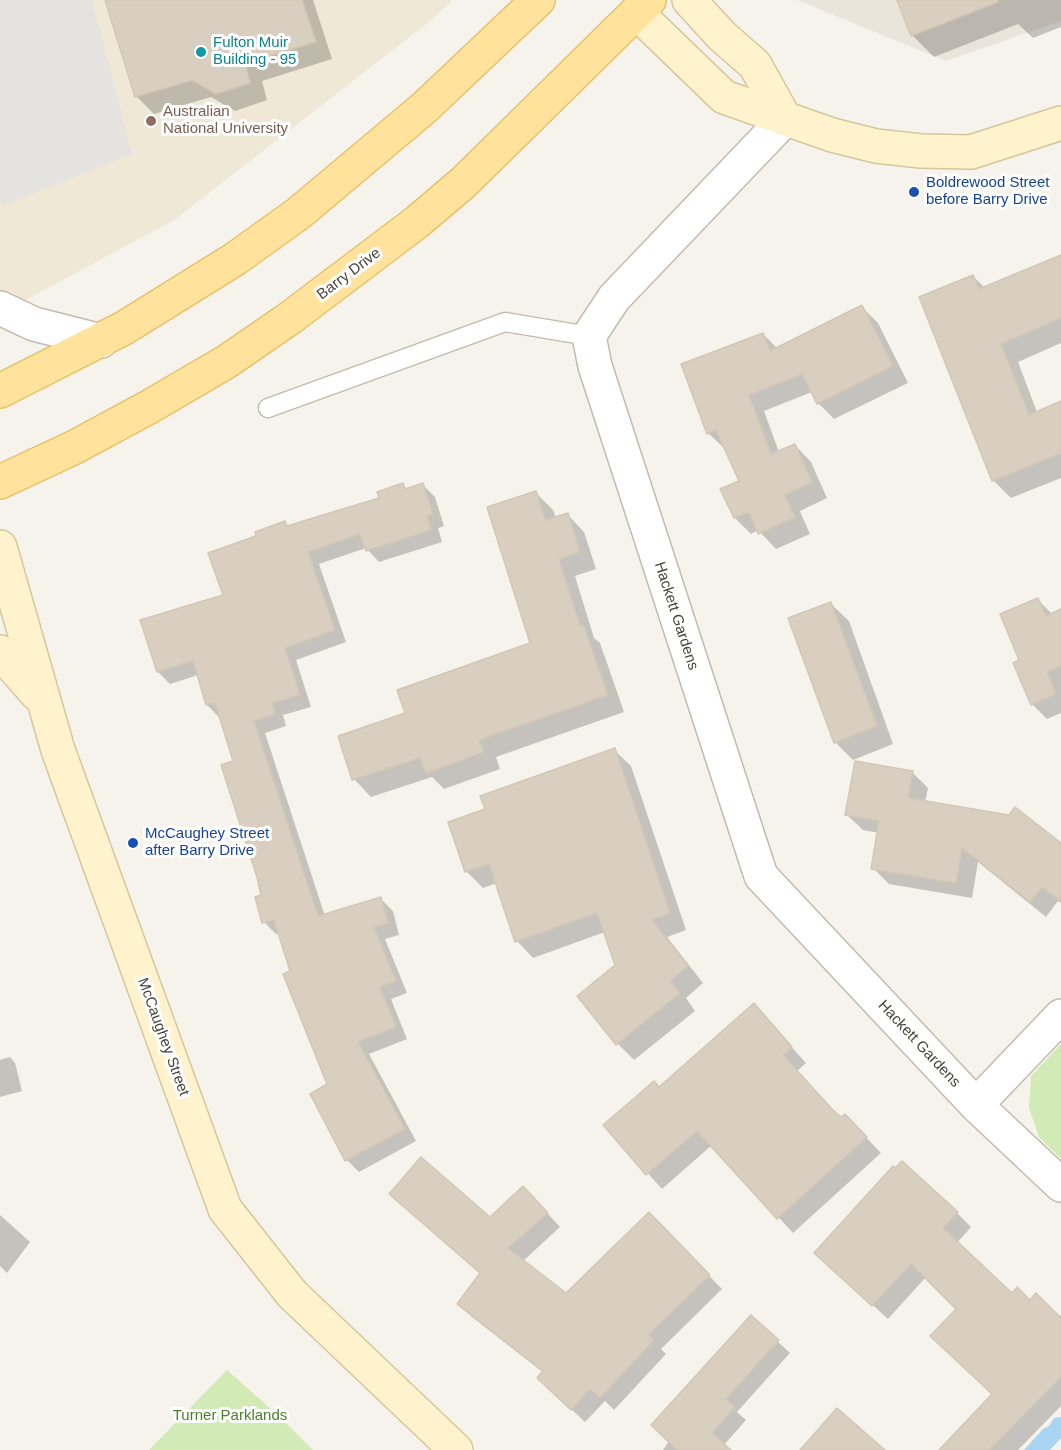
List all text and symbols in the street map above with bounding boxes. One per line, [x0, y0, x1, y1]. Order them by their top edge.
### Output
place label: Fulton Muir Building - 95 [213, 34, 296, 69]
marker: Fulton Muir Building - 95 [194, 45, 208, 59]
place label: Australian National University [163, 103, 288, 138]
marker: Australian National University [144, 114, 158, 128]
place label: Boldrewood Street before Barry Drive [926, 174, 1049, 209]
marker: Boldrewood Street before Barry Drive [907, 185, 921, 199]
street label: Barry Drive [314, 244, 384, 304]
street label: Hackett Gardens [650, 560, 702, 672]
place label: McCaughey Street after Barry Drive [145, 825, 269, 860]
marker: McCaughey Street after Barry Drive [126, 836, 140, 850]
street label: McCaughey Street [133, 976, 193, 1098]
street label: Hackett Gardens [874, 997, 964, 1091]
park label: Turner Parklands [173, 1407, 287, 1425]

